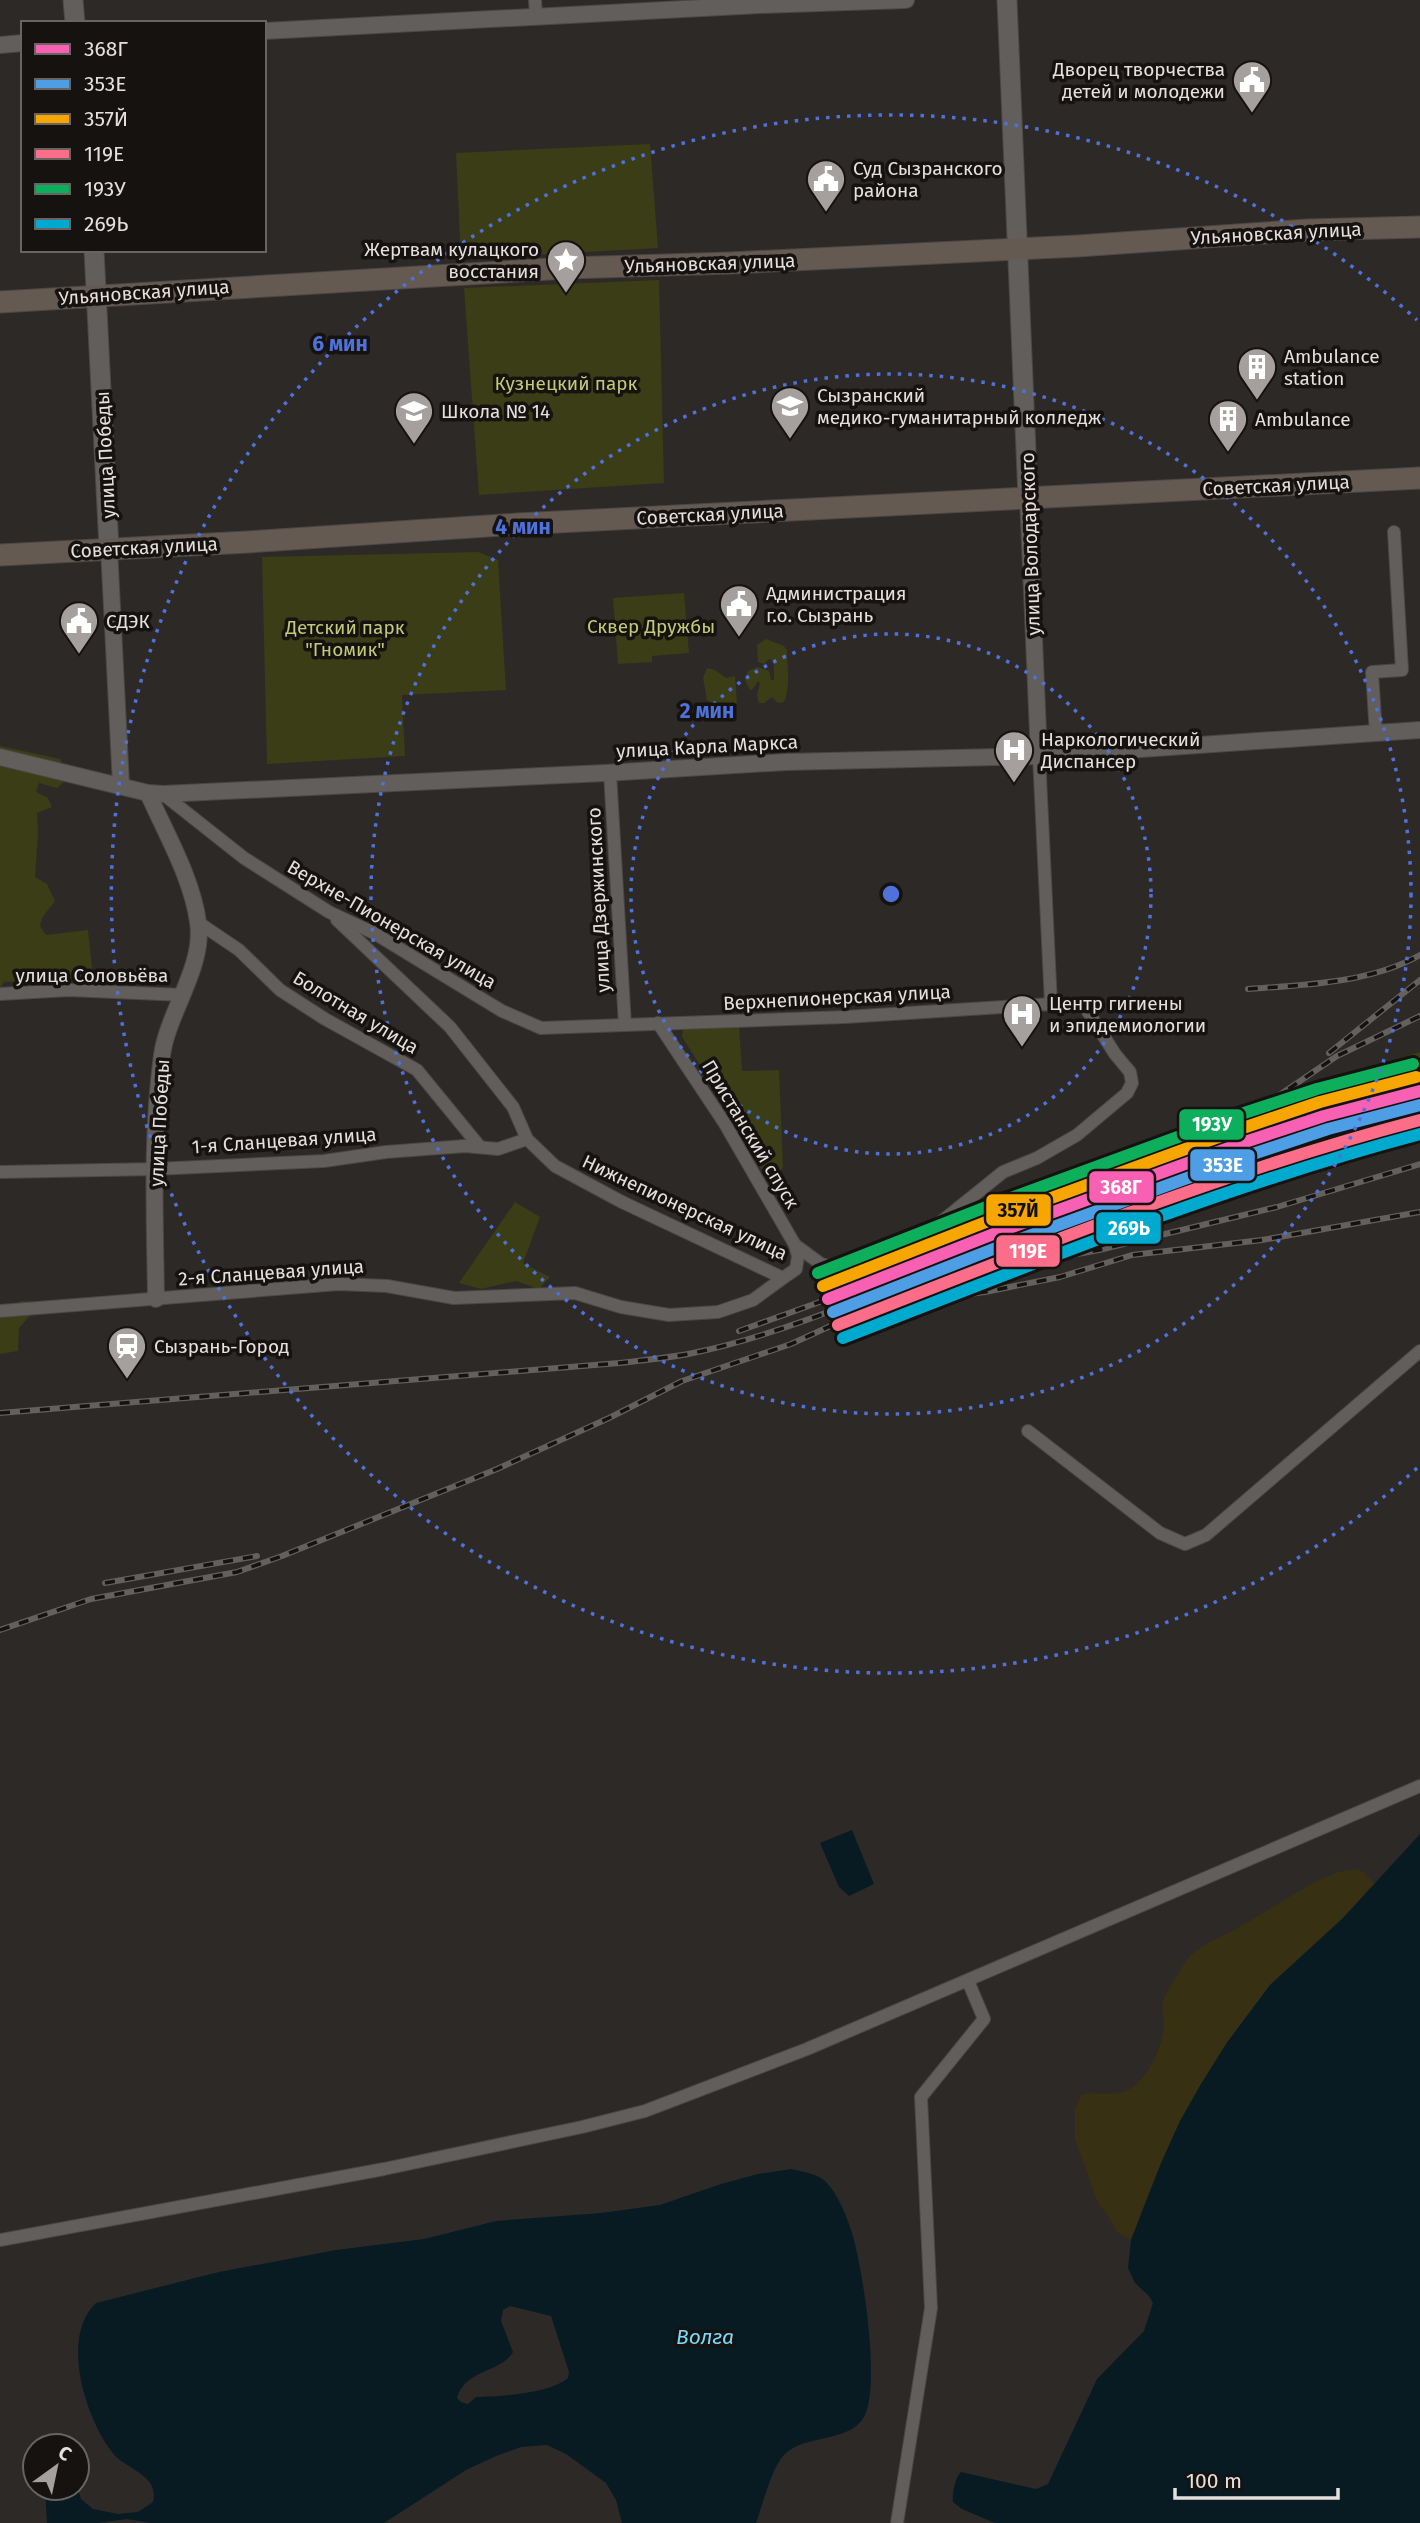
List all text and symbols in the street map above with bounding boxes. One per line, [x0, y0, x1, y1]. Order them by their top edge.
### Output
legend [21, 21, 266, 252]
text: 368Г [84, 36, 128, 62]
place label: Дворец творчества детей и молодежи [1052, 58, 1225, 103]
public building icon: Дворец творчества детей и молодежи [1231, 59, 1273, 114]
text: 353Е [84, 71, 127, 97]
text: 357Й [84, 106, 128, 132]
text: 119Е [84, 141, 124, 167]
place label: Суд Сызранского района [853, 157, 1003, 202]
public building icon: Суд Сызранского района [805, 158, 847, 213]
text: 193У [84, 176, 126, 202]
text: 269Ь [84, 211, 128, 237]
street label: Ульяновская улица [1190, 218, 1362, 249]
place label: Жертвам кулацкого восстания [364, 238, 539, 283]
place icon: Жертвам кулацкого восстания [545, 239, 587, 294]
street label: Ульяновская улица [624, 249, 796, 278]
street label: Ульяновская улица [58, 275, 230, 310]
text: 6 мин [312, 331, 368, 357]
place label: Ambulance station [1284, 345, 1380, 390]
building icon: Ambulance station [1236, 346, 1278, 401]
park label: Кузнецкий парк [495, 372, 638, 395]
place label: Сызранский медико-гуманитарный колледж [817, 384, 1102, 429]
school or university icon: Сызранский медико-гуманитарный колледж [769, 385, 811, 440]
school or university icon: Школа № 14 [393, 390, 435, 445]
street label: улица Победы [91, 391, 120, 519]
building icon: Ambulance [1207, 398, 1249, 453]
place label: Школа № 14 [441, 400, 550, 423]
place label: Ambulance [1255, 408, 1351, 431]
street label: улица Володарского [1016, 452, 1045, 636]
street label: Советская улица [1202, 470, 1350, 501]
street label: Советская улица [636, 499, 784, 530]
text: 4 мин [495, 514, 551, 540]
street label: Советская улица [70, 532, 218, 563]
place label: Администрация г.о. Сызрань [766, 582, 906, 627]
public building icon: Администрация г.о. Сызрань [718, 583, 760, 638]
public building icon: СДЭК [58, 600, 100, 655]
place label: СДЭК [106, 610, 150, 633]
park label: Сквер Дружбы [587, 615, 715, 638]
park label: Детский парк "Гномик" [284, 616, 405, 661]
text: 2 мин [680, 698, 734, 724]
place label: Наркологический Диспансер [1040, 728, 1200, 773]
hospital icon: Наркологический Диспансер [993, 729, 1035, 784]
street label: улица Карла Маркса [615, 730, 799, 763]
street label: улица Дзержинского [582, 807, 615, 993]
street label: Верхне-Пионерская улица [283, 855, 500, 994]
centre of rings [879, 882, 903, 906]
street label: улица Соловьёва [16, 964, 168, 987]
street label: Болотная улица [289, 966, 423, 1059]
street label: Верхнепионерская улица [723, 980, 951, 1015]
place label: Центр гигиены и эпидемиологии [1049, 992, 1206, 1037]
hospital icon: Центр гигиены и эпидемиологии [1001, 993, 1043, 1048]
street label: Пристанский спуск [697, 1056, 804, 1213]
street label: улица Победы [145, 1059, 174, 1187]
line badge: 193У [1178, 1108, 1245, 1141]
text: 193У [1192, 1113, 1233, 1136]
street label: 1-я Сланцевая улица [191, 1123, 377, 1158]
line badge: 353Е [1189, 1148, 1256, 1182]
street label: Нижнепионерская улица [579, 1150, 791, 1265]
text: 353Е [1202, 1154, 1243, 1177]
line badge: 368Г [1088, 1170, 1155, 1204]
text: 368Г [1099, 1176, 1142, 1199]
line badge: 357Й [985, 1193, 1052, 1227]
text: 357Й [996, 1198, 1039, 1222]
line badge: 269Ь [1095, 1211, 1162, 1245]
text: 269Ь [1108, 1217, 1150, 1240]
line badge: 119Е [995, 1234, 1061, 1268]
text: 119Е [1009, 1240, 1047, 1263]
street label: 2-я Сланцевая улица [177, 1255, 365, 1290]
station icon: Сызрань-Город [106, 1325, 148, 1380]
place label: Сызрань-Город [154, 1335, 289, 1358]
water label: Волга [676, 2324, 734, 2350]
north arrow [21, 2432, 91, 2502]
text: С [54, 2441, 76, 2466]
scale bar [1175, 2456, 1338, 2500]
text: 100 m [1186, 2468, 1242, 2494]

